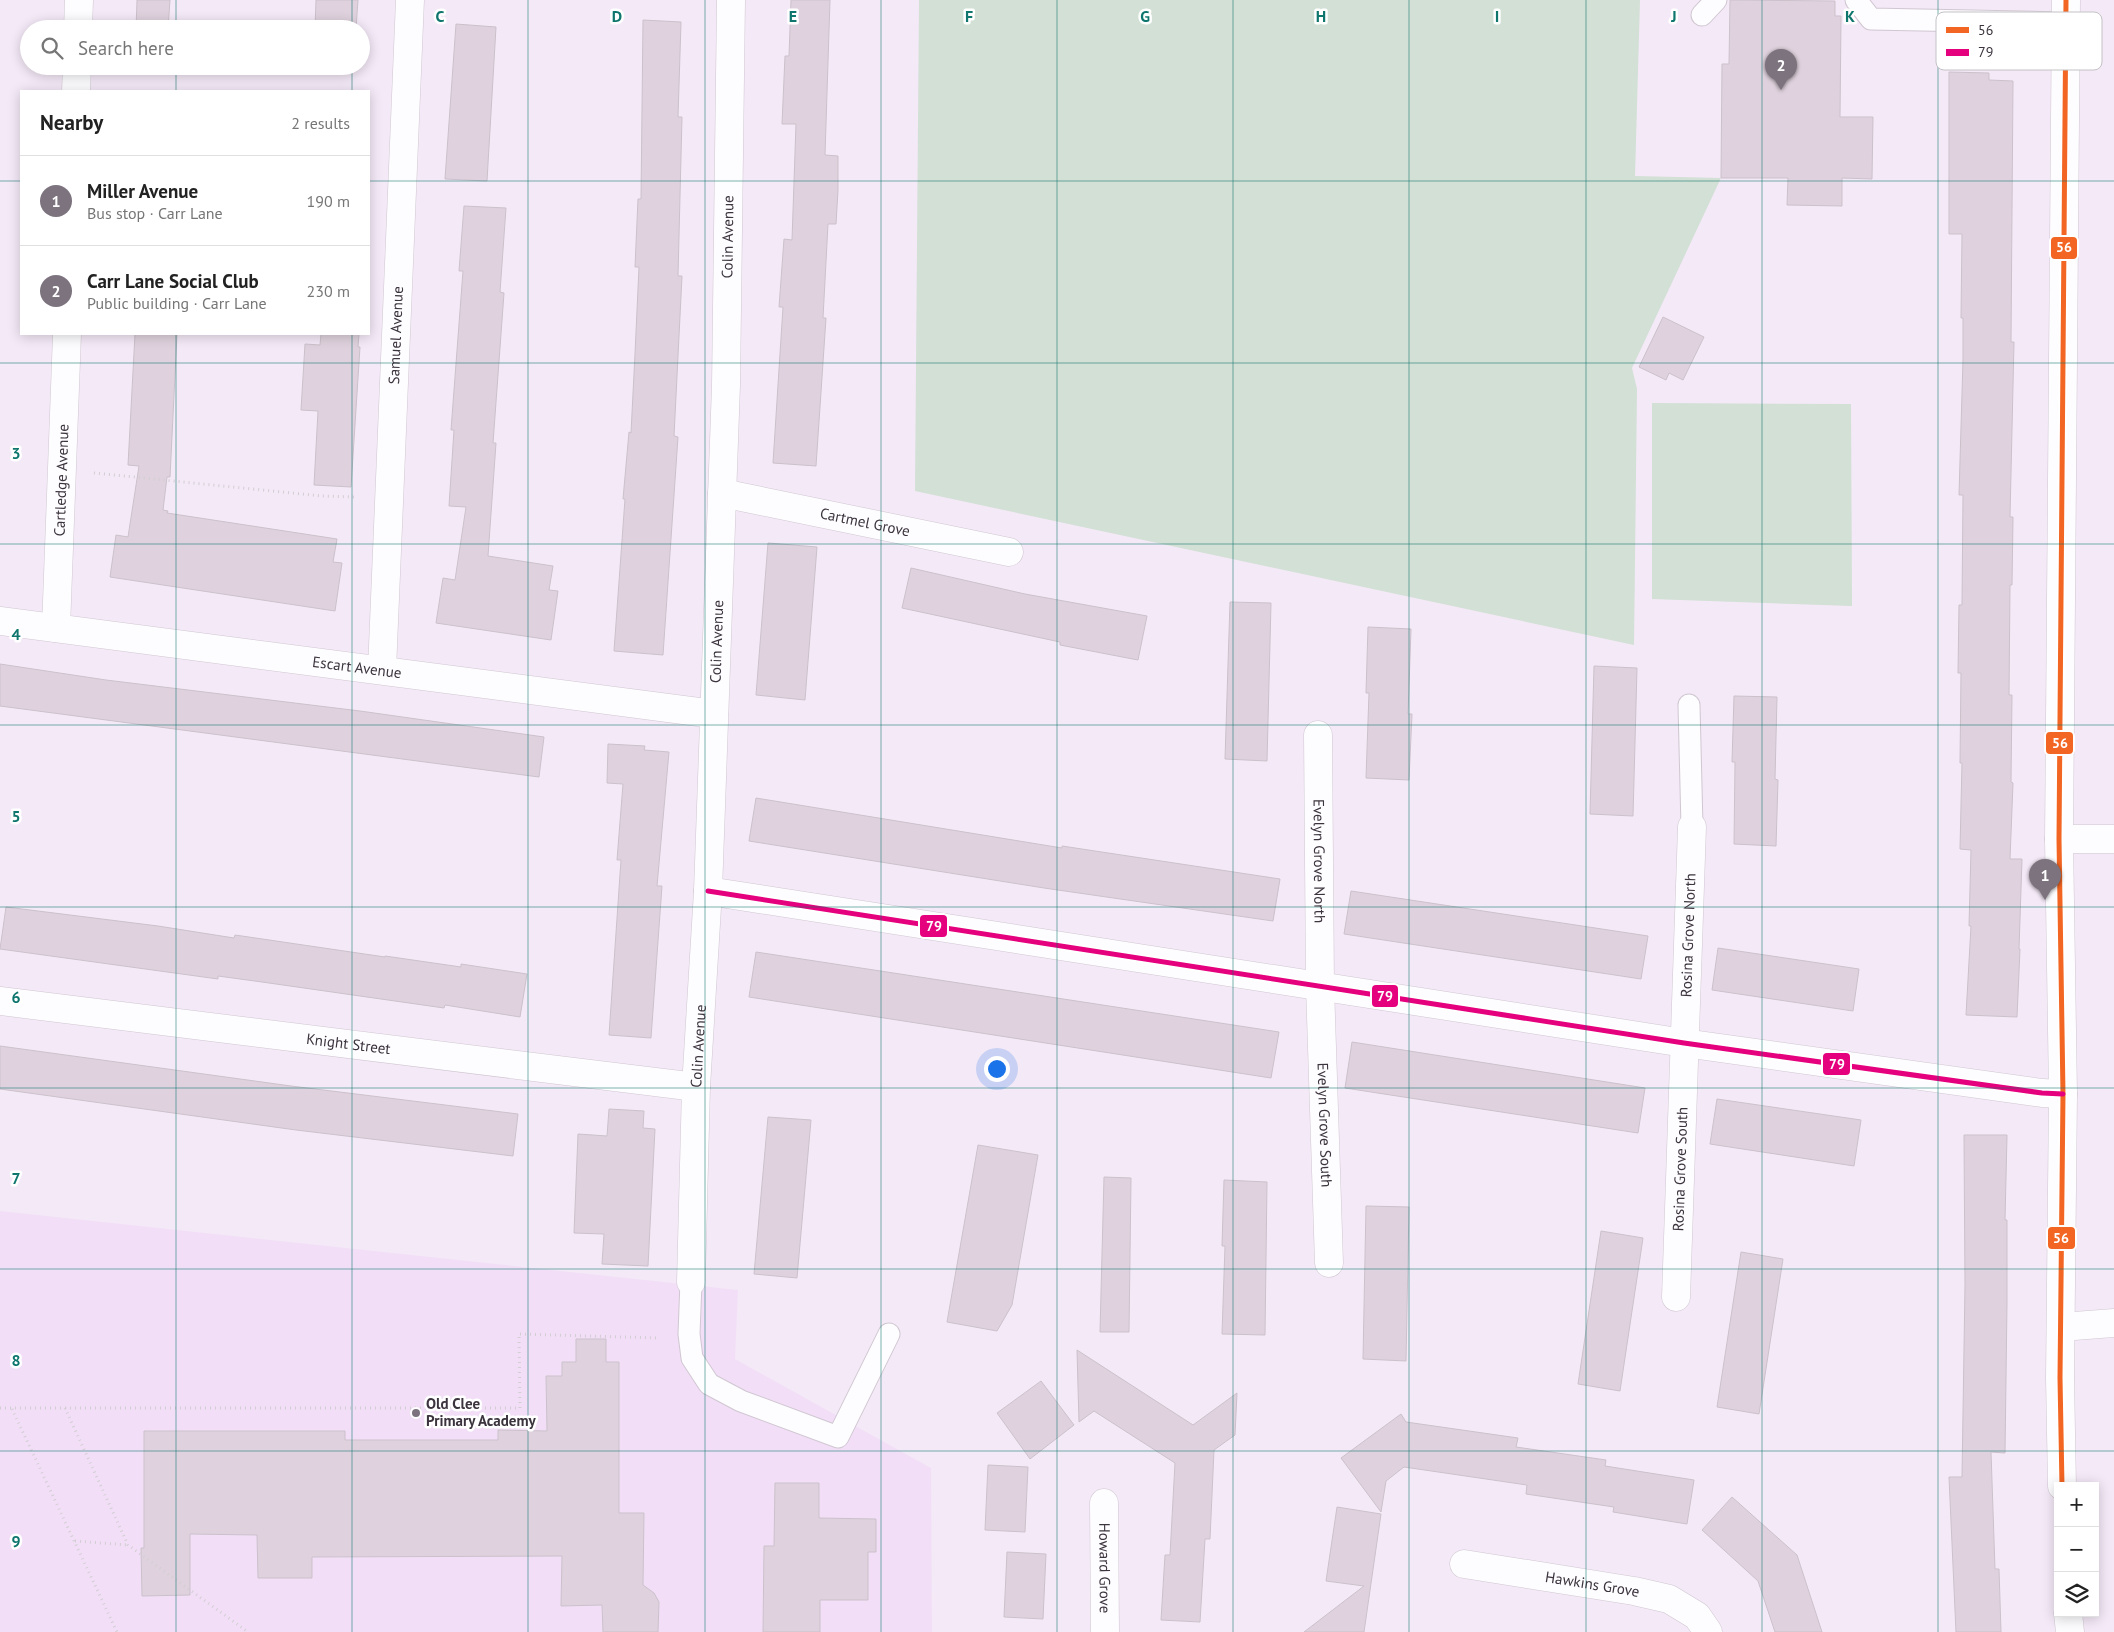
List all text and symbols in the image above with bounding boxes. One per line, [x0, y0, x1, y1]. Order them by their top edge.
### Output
text: C [436, 6, 445, 26]
text: D [612, 6, 622, 26]
text: E [789, 6, 797, 26]
text: F [965, 6, 973, 26]
text: G [1140, 6, 1150, 26]
text: H [1316, 6, 1326, 26]
text: I [1495, 6, 1499, 26]
text: J [1670, 6, 1677, 26]
text: K [1845, 6, 1855, 26]
legend [1936, 12, 2102, 70]
search box [20, 20, 370, 75]
text: 56 [1978, 21, 1993, 39]
icon: search [38, 34, 66, 62]
text: Search here [78, 36, 174, 60]
text: 79 [1978, 43, 1993, 61]
pin: 2 [1765, 49, 1797, 90]
text: Nearby [40, 109, 103, 136]
text: 2 results [291, 113, 350, 133]
text: Miller Avenue [87, 179, 198, 203]
text: 1 [51, 191, 61, 211]
text: 190 m [307, 191, 350, 211]
street label: Colin Avenue [717, 195, 737, 278]
text: Bus stop · Carr Lane [87, 203, 223, 223]
line badge: 56 [2050, 236, 2078, 260]
text: 56 [2056, 238, 2072, 256]
text: Carr Lane Social Club [87, 269, 259, 293]
text: 2 [51, 281, 61, 301]
text: 230 m [307, 281, 350, 301]
street label: Samuel Avenue [384, 286, 407, 385]
text: Public building · Carr Lane [87, 293, 267, 313]
street label: Cartledge Avenue [49, 423, 73, 537]
text: 3 [11, 443, 21, 463]
street label: Cartmel Grove [818, 503, 912, 540]
street label: Colin Avenue [705, 600, 727, 683]
text: 4 [11, 624, 21, 644]
street label: Escart Avenue [311, 652, 403, 682]
line badge: 56 [2045, 731, 2074, 755]
text: 56 [2052, 734, 2068, 752]
street label: Evelyn Grove North [1310, 799, 1329, 923]
text: 5 [11, 806, 21, 826]
pin: 1 [2029, 859, 2061, 900]
street label: Rosina Grove North [1676, 873, 1699, 998]
line badge: 79 [919, 914, 948, 938]
text: 79 [926, 917, 942, 935]
line badge: 79 [1371, 984, 1399, 1008]
text: 6 [11, 987, 21, 1007]
text: 79 [1377, 987, 1393, 1005]
street label: Colin Avenue [686, 1004, 710, 1088]
street label: Knight Street [305, 1029, 392, 1058]
line badge: 79 [1822, 1052, 1851, 1076]
text: 79 [1829, 1055, 1845, 1073]
your location [984, 1056, 1010, 1082]
street label: Evelyn Grove South [1313, 1062, 1337, 1188]
street label: Rosina Grove South [1668, 1106, 1691, 1232]
text: 7 [11, 1168, 21, 1188]
line badge: 56 [2047, 1226, 2076, 1250]
text: 56 [2053, 1229, 2069, 1247]
text: 8 [11, 1350, 21, 1370]
place label: Old Clee Primary Academy [426, 1394, 537, 1430]
marker: Old Clee Primary Academy [410, 1407, 422, 1419]
map controls [2054, 1482, 2099, 1617]
button: + [2054, 1482, 2099, 1527]
street label: Howard Grove [1095, 1523, 1115, 1613]
button: − [2054, 1527, 2099, 1572]
text: 9 [11, 1531, 21, 1551]
street label: Hawkins Grove [1544, 1567, 1642, 1601]
button: layers [2054, 1572, 2099, 1617]

